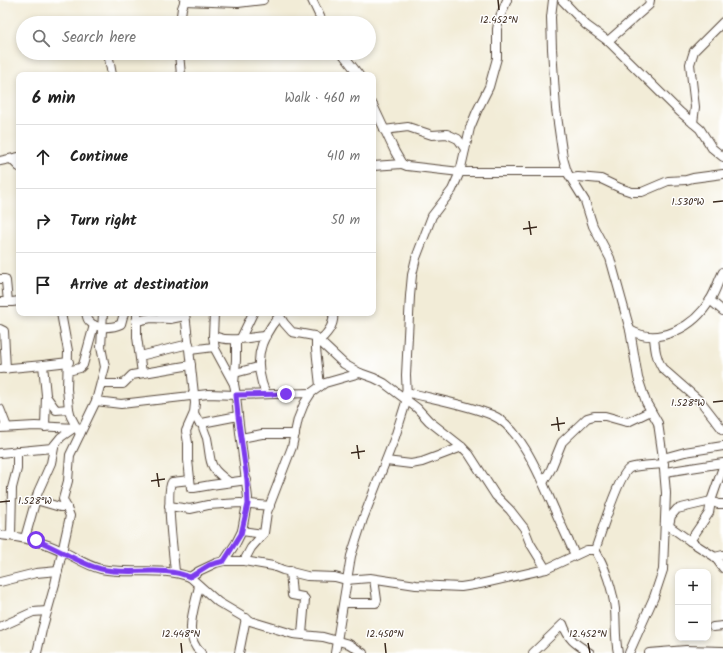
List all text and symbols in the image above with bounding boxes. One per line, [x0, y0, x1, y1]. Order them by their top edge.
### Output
text: 12.452°N [480, 12, 518, 28]
search box [16, 16, 376, 60]
text: Search here [62, 26, 136, 50]
icon: search [30, 27, 52, 49]
text: 6 min [32, 85, 76, 112]
text: Walk · 460 m [284, 88, 360, 109]
text: Continue [70, 145, 128, 169]
icon: ahead [32, 146, 54, 168]
text: 410 m [327, 146, 360, 167]
text: 1.530°W [672, 194, 705, 210]
text: Turn right [70, 209, 137, 233]
icon: right [32, 210, 54, 232]
text: 50 m [331, 210, 360, 231]
text: Arrive at destination [70, 273, 209, 297]
icon: arrive [32, 274, 54, 296]
route end [277, 385, 295, 403]
text: 1.528°W [671, 395, 705, 411]
text: 1.528°W [18, 493, 52, 509]
route start [27, 531, 45, 549]
map controls [675, 569, 711, 641]
button: + [675, 569, 711, 605]
button: − [675, 605, 711, 641]
text: 12.448°N [162, 626, 200, 642]
text: 12.450°N [366, 626, 404, 642]
text: 12.452°N [569, 626, 607, 642]

